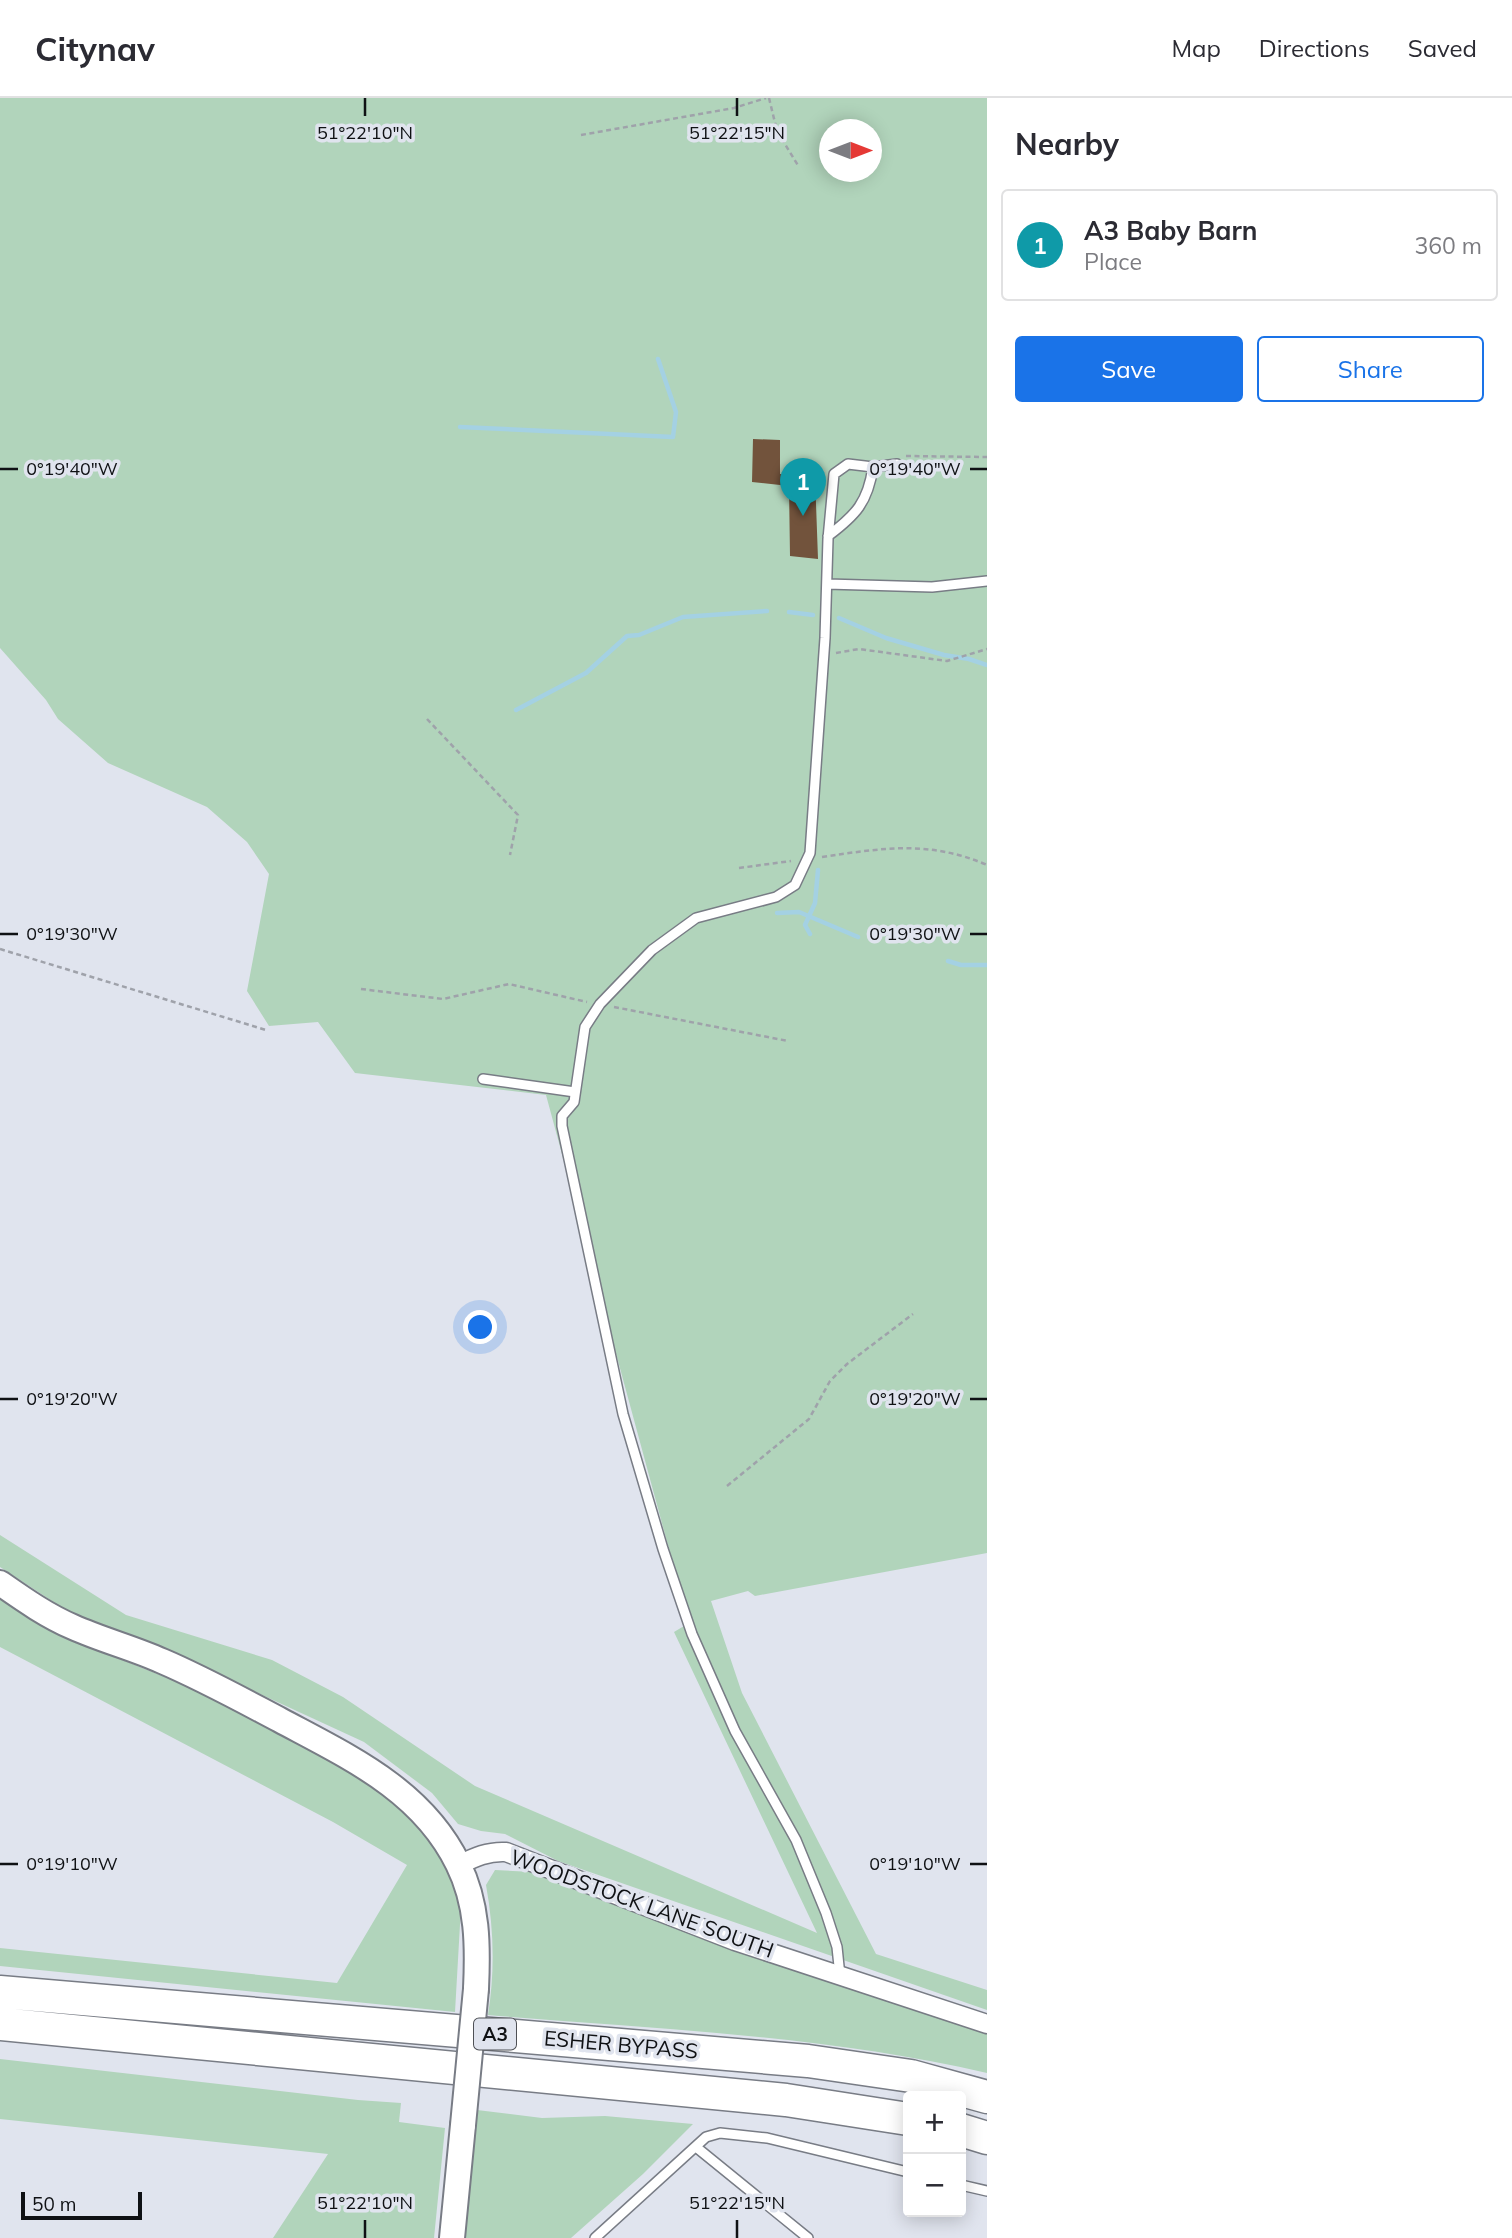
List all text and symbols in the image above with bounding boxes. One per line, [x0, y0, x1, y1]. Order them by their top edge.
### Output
text: Citynav [35, 28, 155, 69]
text: Map [1171, 33, 1221, 63]
text: Directions [1259, 33, 1370, 63]
text: Saved [1408, 33, 1477, 63]
north arrow [819, 119, 882, 182]
text: 51°22'10"N [317, 121, 413, 144]
text: 51°22'15"N [689, 121, 785, 144]
text: Nearby [1015, 125, 1119, 163]
text: A3 Baby Barn [1084, 214, 1257, 247]
text: 1 [1033, 231, 1047, 260]
text: 360 m [1414, 231, 1482, 260]
text: Place [1084, 247, 1142, 276]
button: Save [1015, 336, 1243, 402]
button: Share [1257, 336, 1484, 402]
text: 0°19'40"W [26, 457, 118, 480]
text: 0°19'40"W [869, 457, 961, 480]
pin: 1 [780, 458, 826, 516]
text: 0°19'30"W [26, 922, 118, 945]
text: 0°19'30"W [869, 922, 961, 945]
your location [463, 1310, 497, 1344]
text: 0°19'20"W [26, 1387, 118, 1410]
text: 0°19'20"W [869, 1387, 961, 1410]
street label: WOODSTOCK LANE SOUTH [507, 1843, 778, 1963]
text: 0°19'10"W [26, 1852, 118, 1875]
text: 0°19'10"W [869, 1852, 961, 1875]
road number: A3 [474, 2018, 516, 2050]
street label: ESHER BYPASS [543, 2024, 699, 2064]
map controls [903, 2091, 966, 2217]
button: + [903, 2091, 966, 2154]
button: − [903, 2154, 966, 2217]
scale bar [21, 2189, 142, 2221]
text: 51°22'10"N [317, 2191, 413, 2214]
text: 51°22'15"N [689, 2191, 785, 2214]
text: 50 m [32, 2192, 76, 2216]

